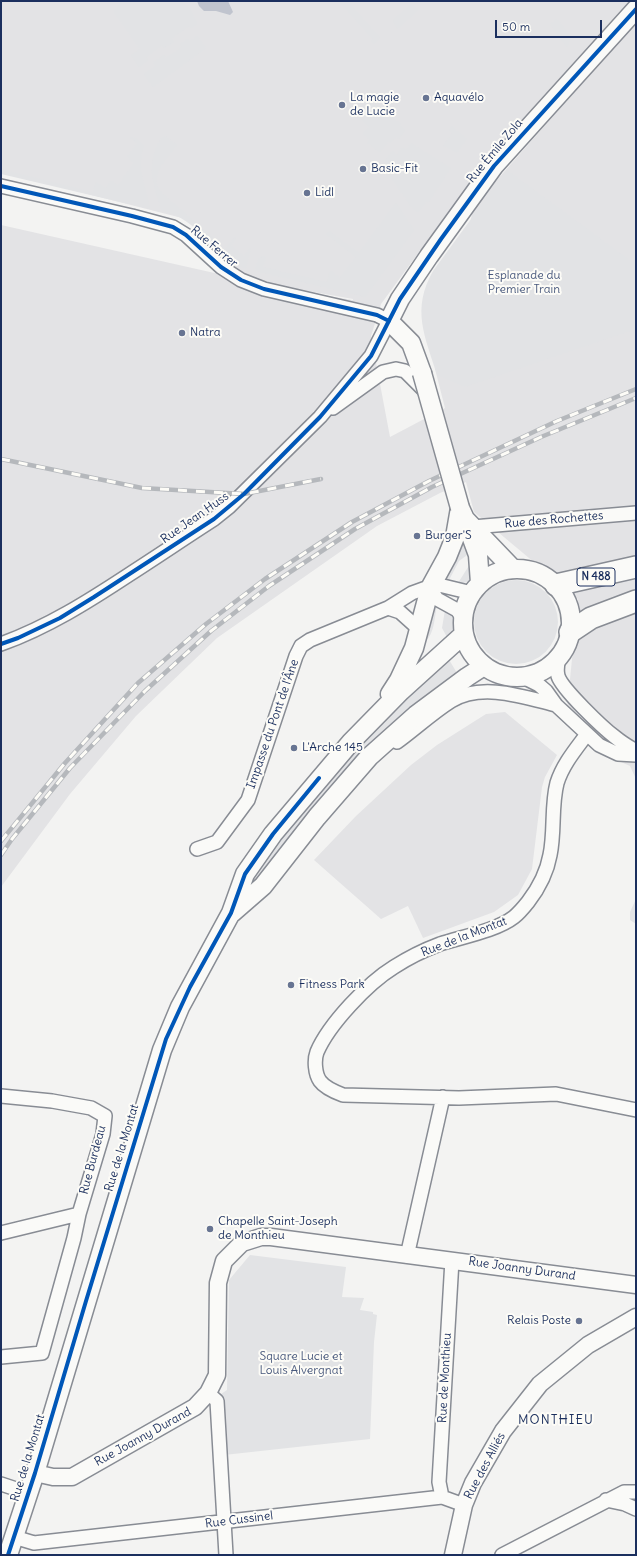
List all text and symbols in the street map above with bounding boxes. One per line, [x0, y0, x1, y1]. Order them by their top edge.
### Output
scale bar [497, 12, 604, 38]
text: 50 m [502, 19, 530, 34]
place label: La magie de Lucie [350, 91, 399, 119]
place label: Aquavélo [434, 91, 484, 105]
marker: Aquavélo [421, 93, 431, 103]
marker: La magie de Lucie [337, 100, 347, 110]
street label: Rue Émile Zola [464, 116, 526, 186]
place label: Basic-Fit [371, 162, 418, 176]
marker: Basic-Fit [358, 164, 368, 174]
place label: Lidl [315, 186, 334, 200]
marker: Lidl [302, 188, 312, 198]
street label: Rue Ferrer [187, 223, 241, 271]
park label: Esplanade du Premier Train [487, 269, 561, 297]
place label: Natra [190, 326, 221, 340]
marker: Natra [177, 328, 187, 338]
street label: Rue Jean Huss [158, 489, 232, 547]
street label: Rue des Rochettes [504, 509, 604, 531]
place label: Burger'S [425, 529, 472, 543]
marker: Burger'S [412, 531, 422, 541]
road number: N 488 [577, 568, 615, 586]
street label: Impasse du Pont de l'Âne [244, 657, 302, 791]
place label: L'Arche 145 [302, 741, 363, 755]
marker: L'Arche 145 [289, 743, 299, 753]
street label: Rue de la Montat [419, 914, 509, 960]
place label: Fitness Park [299, 978, 365, 992]
marker: Fitness Park [286, 980, 296, 990]
street label: Rue de la Montat [102, 1103, 142, 1193]
street label: Rue Burdeau [77, 1124, 109, 1196]
place label: Chapelle Saint-Joseph de Monthieu [218, 1215, 338, 1243]
marker: Chapelle Saint-Joseph de Monthieu [205, 1224, 215, 1234]
street label: Rue Joanny Durand [467, 1254, 577, 1284]
place label: Relais Poste [507, 1314, 571, 1328]
marker: Relais Poste [574, 1316, 584, 1326]
street label: Rue de Monthieu [435, 1332, 455, 1424]
park label: Square Lucie et Louis Alvergnat [259, 1350, 343, 1378]
street label: Rue Joanny Durand [92, 1404, 194, 1470]
district label: MONTHIEU [518, 1412, 594, 1428]
street label: Rue de la Montat [8, 1413, 48, 1503]
street label: Rue des Alliés [461, 1430, 509, 1502]
street label: Rue Cussinel [204, 1509, 274, 1531]

